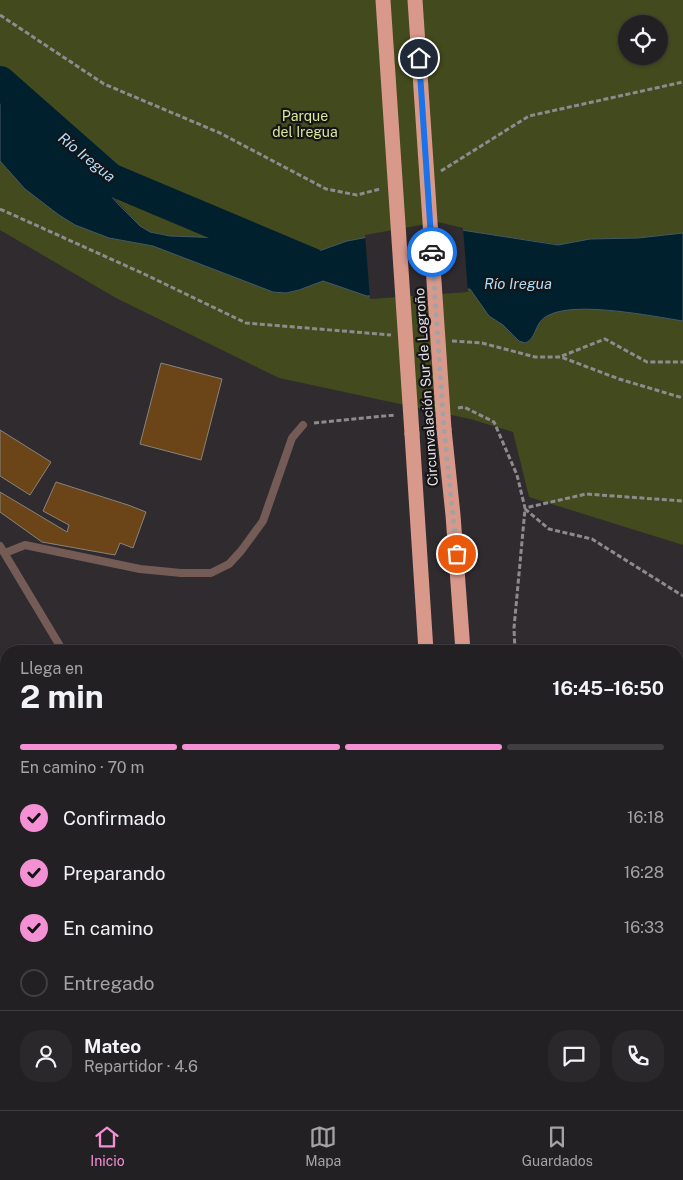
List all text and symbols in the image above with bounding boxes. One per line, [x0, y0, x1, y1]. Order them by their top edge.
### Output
map controls [618, 15, 668, 65]
button: locate [618, 15, 668, 65]
pin [398, 37, 440, 79]
icon: home [405, 44, 433, 72]
park label: Parque del Iregua [272, 108, 338, 140]
water label: Río Iregua [55, 129, 119, 185]
courier [407, 227, 457, 277]
icon: car [418, 238, 446, 266]
water label: Río Iregua [484, 275, 552, 292]
street label: Circunvalación Sur de Logroño [411, 287, 441, 487]
pin [436, 533, 478, 575]
icon: bag [443, 540, 471, 568]
text: Llega en [20, 659, 83, 678]
text: 16:45–16:50 [552, 677, 664, 699]
text: 2 min [20, 678, 104, 715]
text: En camino · 70 m [20, 758, 144, 777]
icon: check [20, 804, 48, 832]
text: Confirmado [63, 807, 166, 829]
text: 16:18 [627, 808, 664, 827]
icon: check [20, 859, 48, 887]
text: Preparando [63, 862, 165, 884]
text: 16:28 [624, 863, 664, 882]
icon: check [20, 914, 48, 942]
text: En camino [63, 917, 154, 939]
text: 16:33 [624, 918, 664, 937]
text: Entregado [63, 972, 155, 994]
button: person [20, 1030, 72, 1082]
button: chat [548, 1030, 600, 1082]
button: phone [612, 1030, 664, 1082]
text: Mateo [84, 1035, 141, 1057]
text: Repartidor · 4.6 [84, 1057, 198, 1076]
tab: Inicio [90, 1123, 125, 1169]
tab: Mapa [305, 1123, 341, 1169]
tab: Guardados [522, 1123, 593, 1169]

